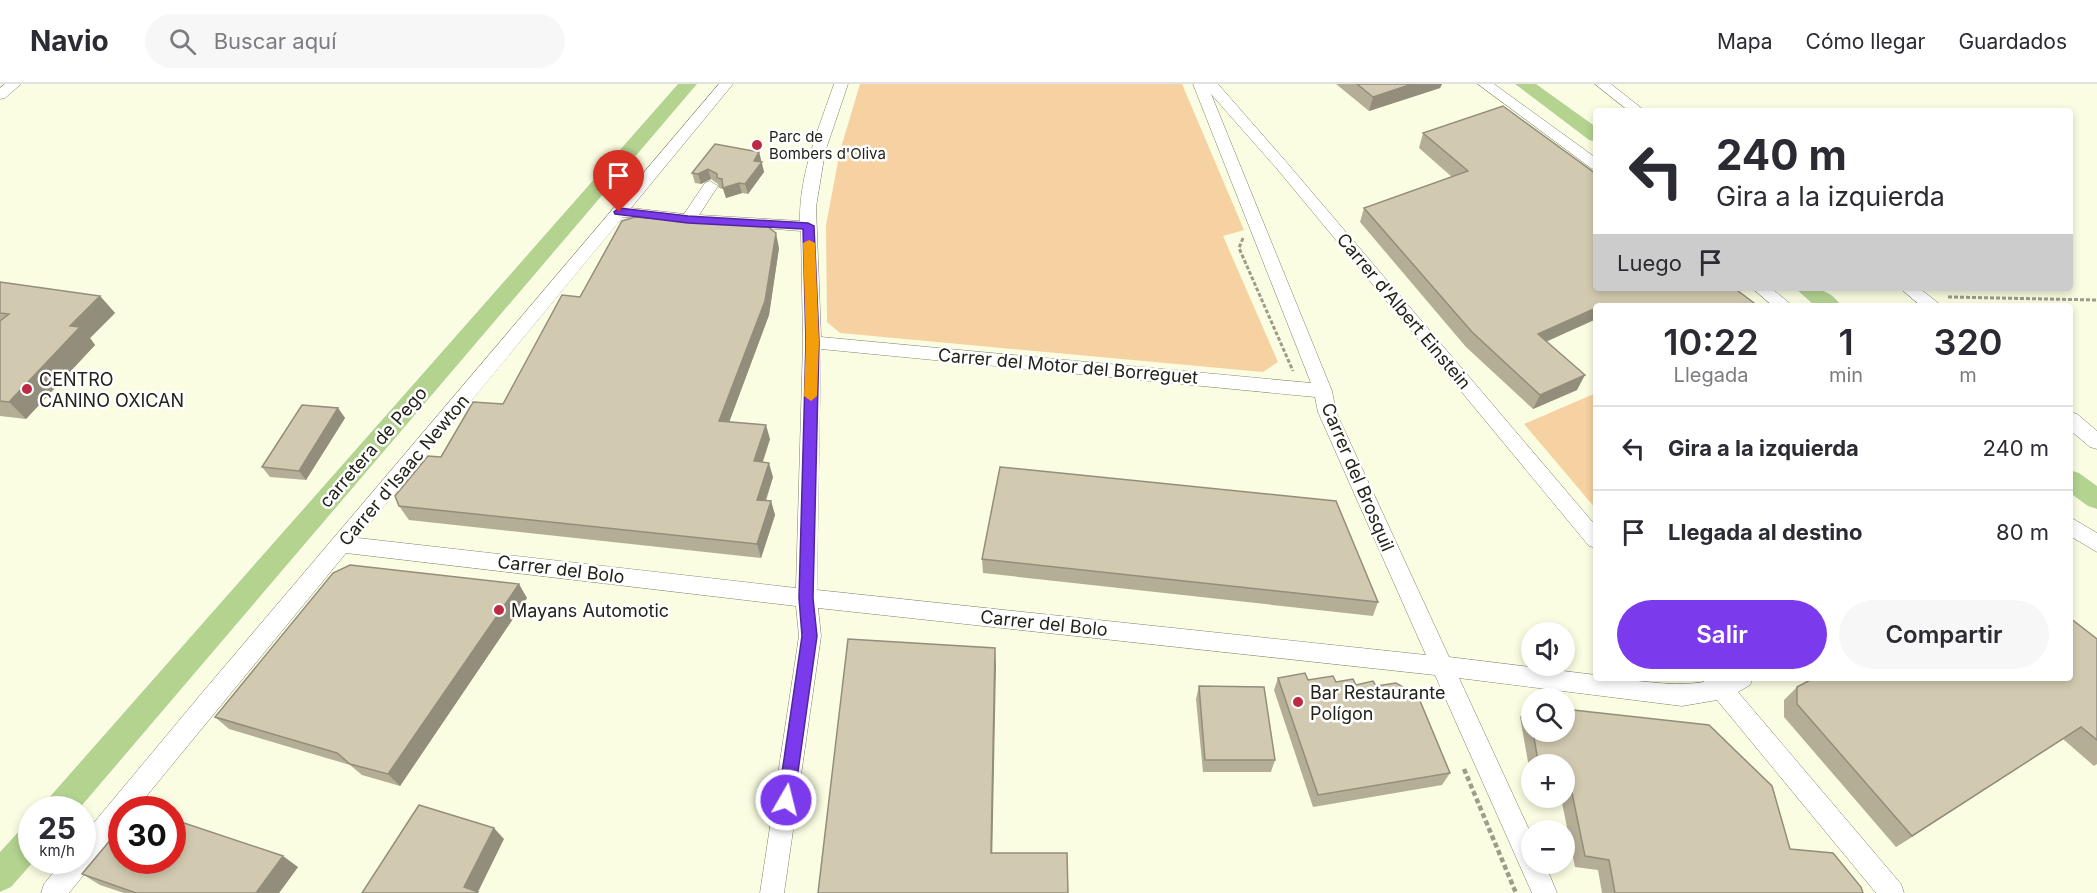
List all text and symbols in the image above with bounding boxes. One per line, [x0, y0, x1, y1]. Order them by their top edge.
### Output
search box [145, 14, 565, 68]
text: Navio [30, 24, 109, 58]
icon: search [166, 25, 199, 58]
text: Buscar aquí [214, 28, 336, 54]
text: Mapa [1717, 29, 1773, 54]
text: Cómo llegar [1806, 29, 1925, 54]
text: Guardados [1958, 29, 2067, 54]
place label: Parc de Bombers d'Oliva [769, 127, 886, 163]
text: 240 m [1716, 129, 1847, 180]
icon: left [1617, 132, 1695, 210]
marker: Parc de Bombers d'Oliva [750, 138, 764, 152]
pin [593, 150, 644, 212]
icon: arrive [602, 159, 635, 192]
text: Gira a la izquierda [1716, 180, 1945, 213]
street label: Carrer d'Albert Einstein [1333, 229, 1475, 393]
icon: arrive [1694, 246, 1727, 279]
text: Luego [1617, 250, 1682, 276]
text: 10:22 [1663, 320, 1759, 364]
text: 1 [1838, 320, 1854, 364]
text: 320 [1934, 320, 2003, 364]
street label: Carrer del Motor del Borreguet [937, 344, 1199, 388]
text: Llegada [1674, 363, 1748, 387]
text: min [1829, 363, 1863, 387]
text: m [1959, 363, 1977, 387]
place label: CENTRO CANINO OXICAN [39, 369, 184, 411]
marker: CENTRO CANINO OXICAN [20, 382, 34, 396]
street label: carretera de Pego [315, 382, 431, 512]
street label: Carrer d'Isaac Newton [335, 390, 473, 550]
street label: Carrer del Brosquil [1317, 400, 1399, 554]
icon: left [1617, 432, 1650, 465]
text: Gira a la izquierda [1668, 435, 1859, 461]
text: 240 m [1982, 435, 2049, 461]
icon: arrive [1617, 516, 1650, 549]
text: Llegada al destino [1668, 519, 1862, 545]
text: 80 m [1996, 519, 2049, 545]
street label: Carrer del Bolo [496, 551, 626, 587]
place label: Mayans Automotic [511, 600, 669, 621]
button: Salir [1617, 600, 1827, 669]
button: Compartir [1839, 600, 2049, 669]
marker: Mayans Automotic [492, 603, 506, 617]
street label: Carrer del Bolo [979, 606, 1109, 640]
map controls [1521, 622, 1575, 874]
button: sound [1521, 622, 1575, 676]
place label: Bar Restaurante Polígon [1310, 682, 1446, 724]
button: search [1521, 688, 1575, 742]
marker: Bar Restaurante Polígon [1291, 695, 1305, 709]
button: + [1521, 754, 1575, 808]
position arrow [754, 768, 818, 832]
speed limit sign: 30 [108, 796, 186, 874]
text: 25 [38, 810, 76, 846]
button: − [1521, 820, 1575, 874]
text: km/h [39, 841, 75, 860]

